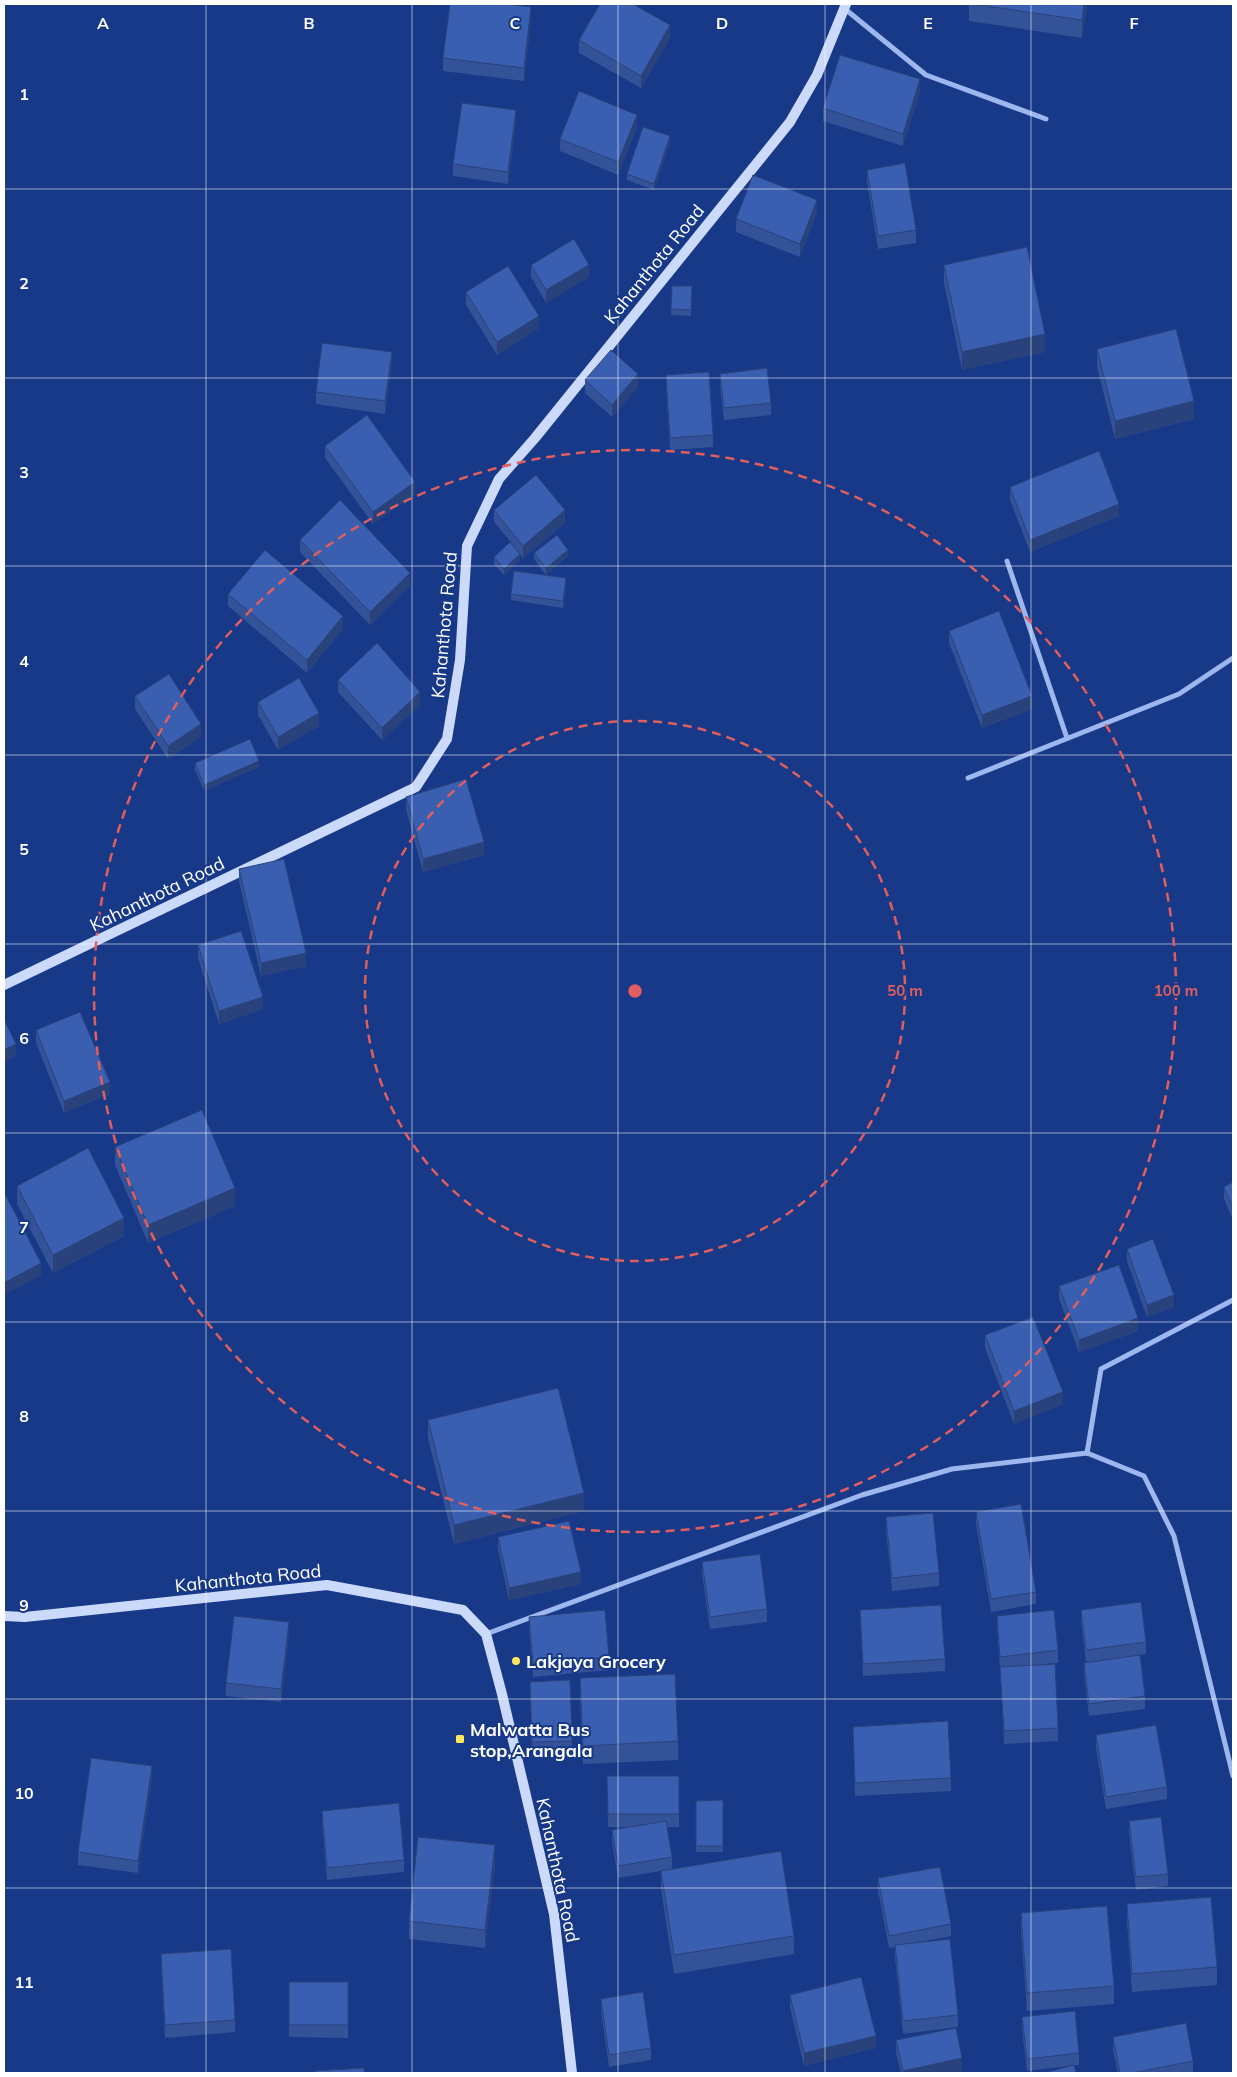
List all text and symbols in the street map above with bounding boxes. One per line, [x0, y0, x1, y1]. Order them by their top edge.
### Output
text: A [97, 13, 109, 33]
text: B [303, 13, 315, 33]
text: C [510, 13, 521, 33]
text: D [716, 13, 728, 33]
text: E [923, 13, 933, 33]
text: F [1129, 13, 1139, 33]
text: 1 [19, 84, 29, 104]
street label: Kahanthota Road [599, 200, 709, 328]
text: 2 [19, 273, 29, 293]
text: 3 [19, 462, 29, 482]
street label: Kahanthota Road [426, 551, 462, 699]
text: 4 [19, 651, 29, 671]
text: 5 [19, 839, 29, 859]
street label: Kahanthota Road [86, 851, 228, 937]
text: 50 m [887, 981, 923, 1000]
text: 100 m [1154, 981, 1198, 1000]
centre of rings [626, 982, 644, 1000]
text: 6 [19, 1028, 29, 1048]
text: 7 [19, 1217, 29, 1237]
text: 8 [19, 1406, 29, 1426]
street label: Kahanthota Road [174, 1559, 322, 1597]
text: 9 [19, 1595, 29, 1615]
place label: Lakjaya Grocery [526, 1650, 666, 1673]
marker: Lakjaya Grocery [510, 1655, 522, 1667]
place label: Malwatta Bus stop,Arangala [470, 1718, 593, 1762]
marker: Malwatta Bus stop,Arangala [454, 1733, 466, 1745]
text: 10 [14, 1783, 34, 1803]
street label: Kahanthota Road [531, 1796, 585, 1944]
text: 11 [14, 1972, 34, 1992]

